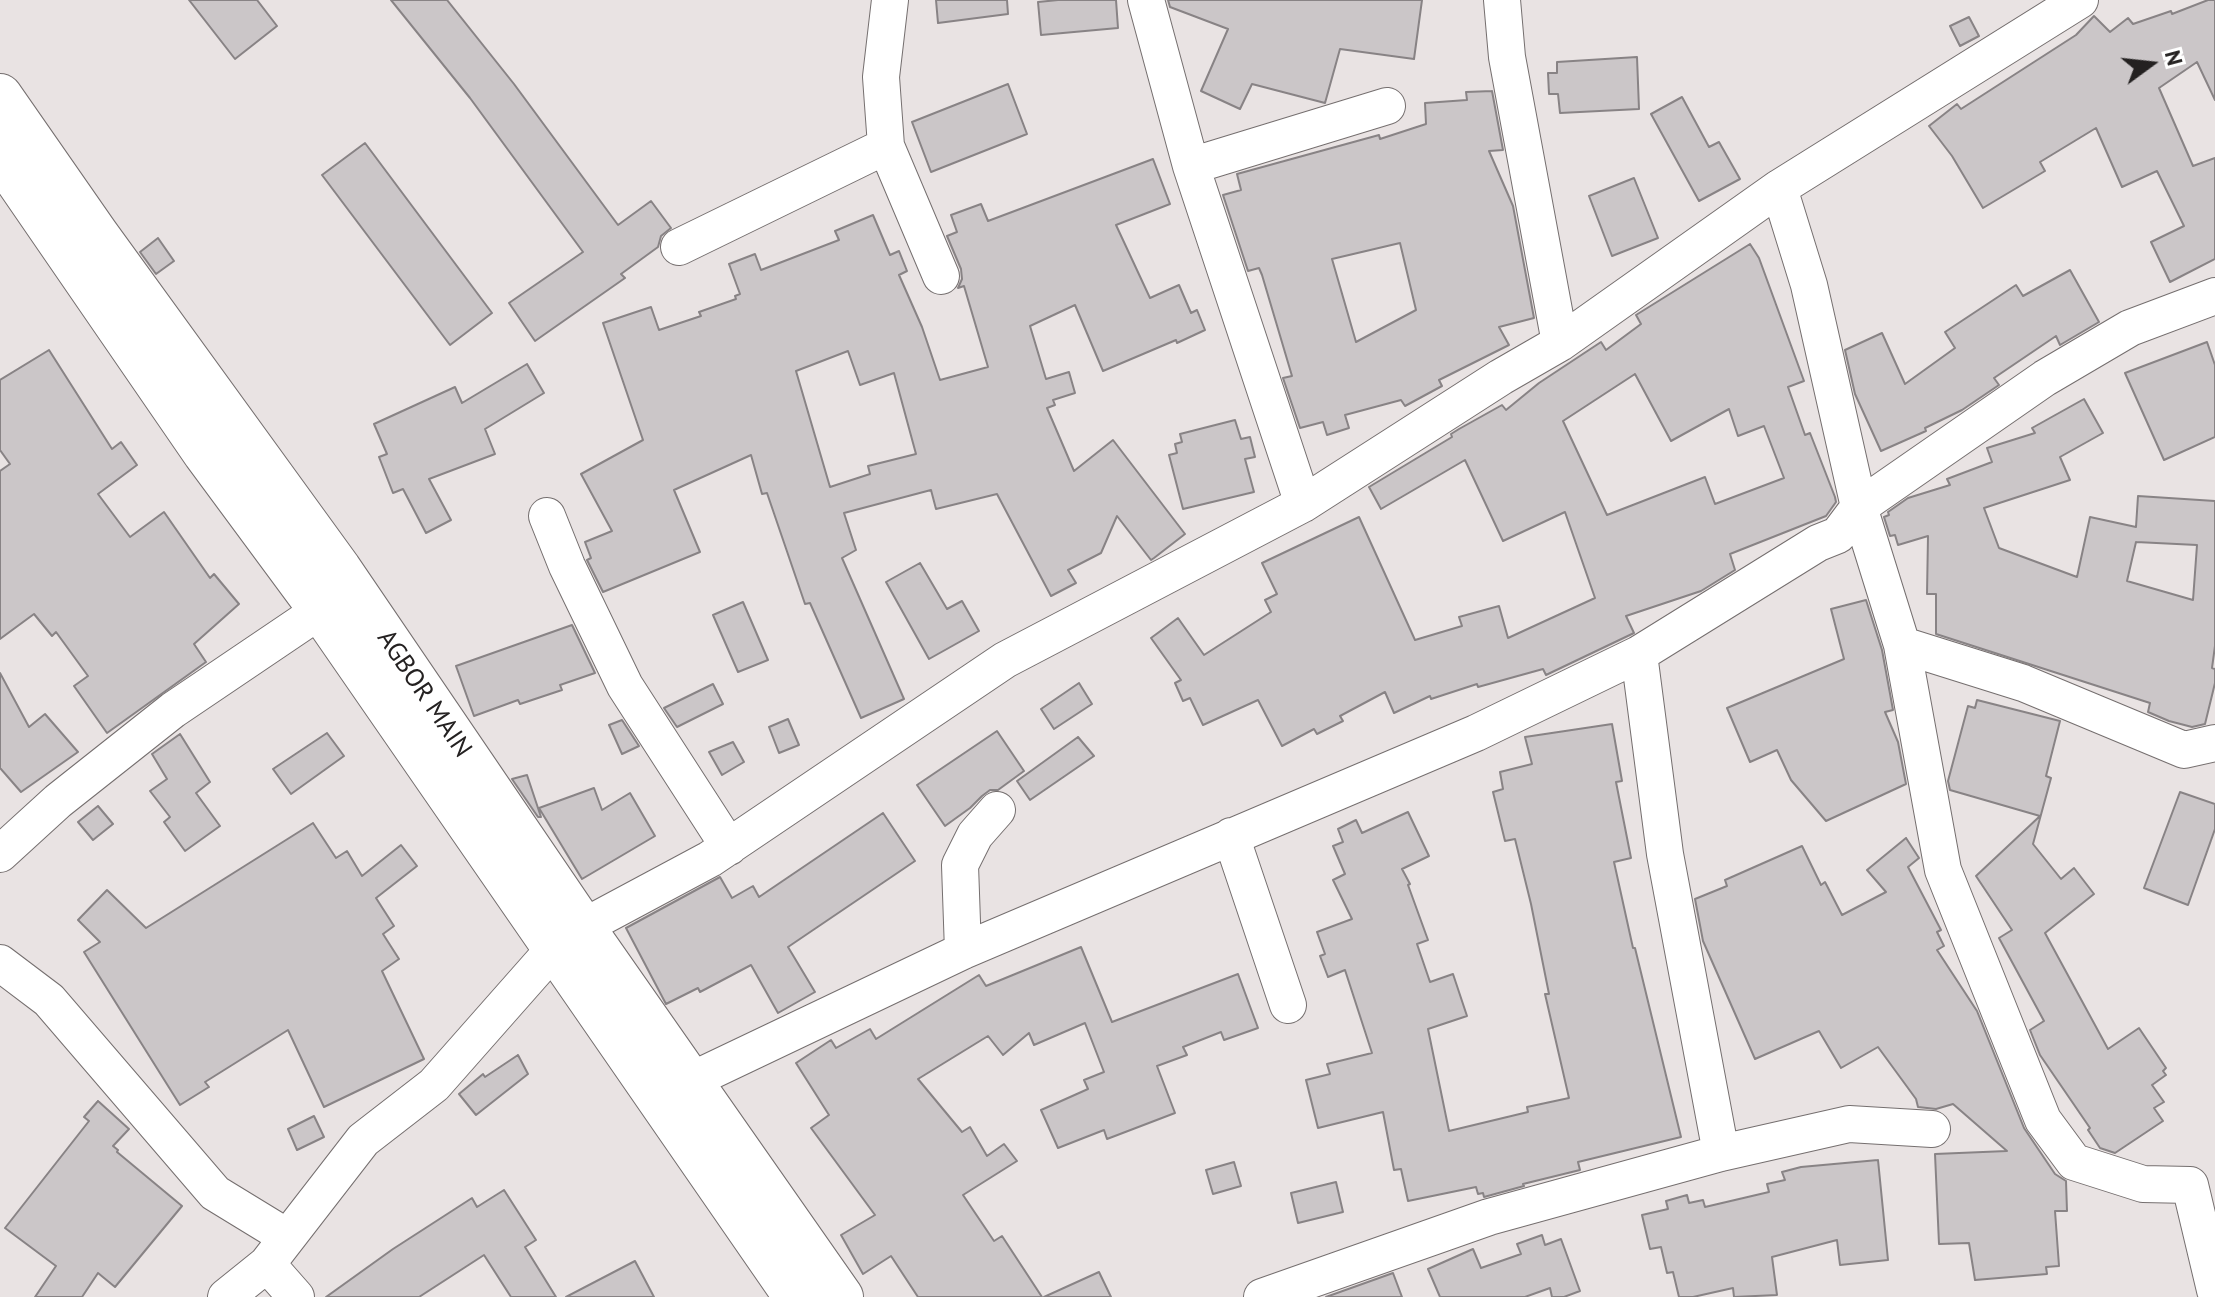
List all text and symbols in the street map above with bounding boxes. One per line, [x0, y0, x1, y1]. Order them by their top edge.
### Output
north arrow [2111, 24, 2191, 104]
text: N [2159, 47, 2190, 68]
street label: AGBOR MAIN [370, 624, 478, 764]

